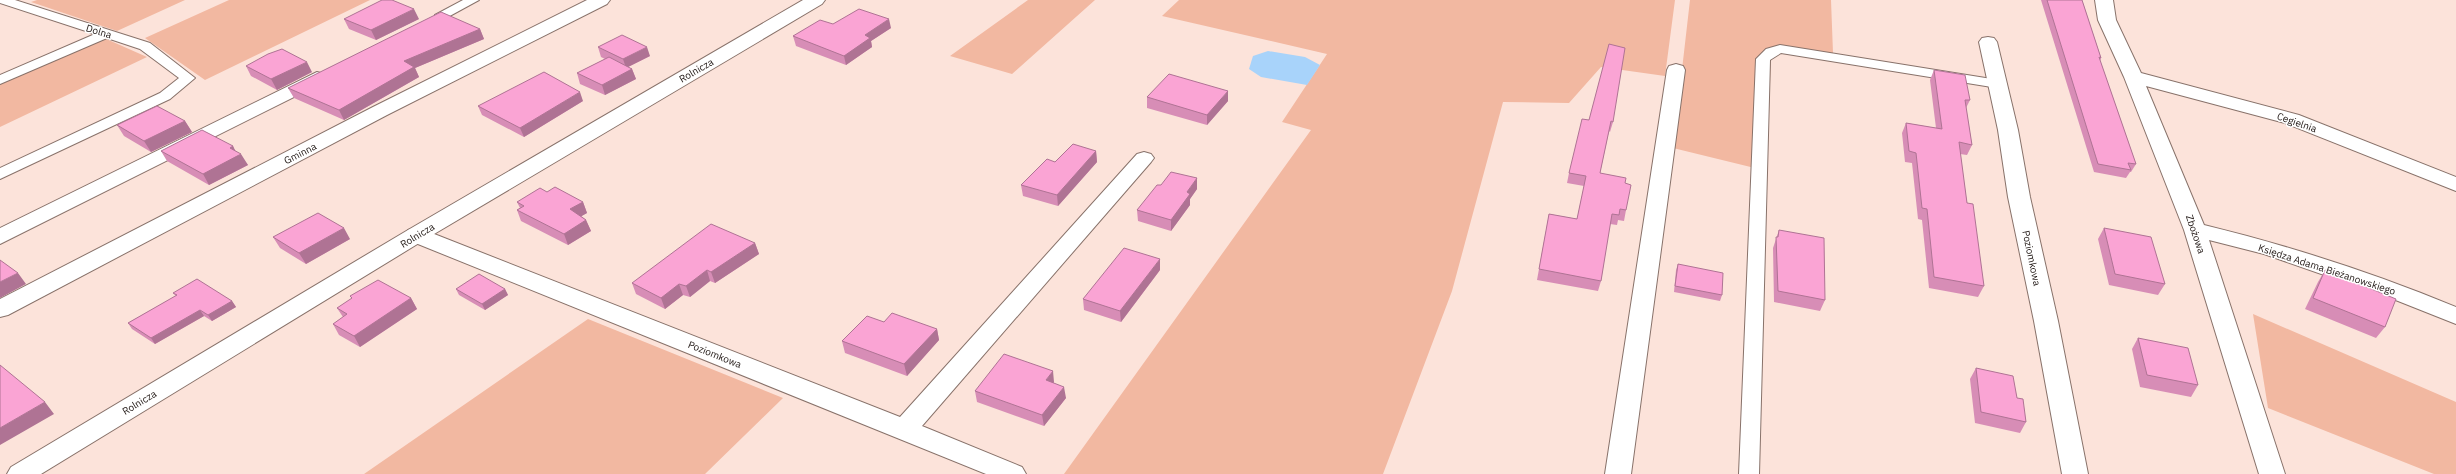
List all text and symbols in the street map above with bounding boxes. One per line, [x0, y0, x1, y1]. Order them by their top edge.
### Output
street label: Dolna [84, 21, 114, 42]
street label: Rolnicza [677, 55, 716, 86]
street label: Cegielnia [2275, 110, 2319, 136]
street label: Gminna [282, 139, 319, 167]
street label: Zbożowa [2183, 213, 2208, 256]
street label: Rolnicza [398, 220, 437, 251]
street label: Poziomkowa [2019, 229, 2044, 288]
street label: Księdza Adama Bieżanowskiego [2257, 241, 2398, 298]
street label: Poziomkowa [686, 338, 744, 371]
street label: Rolnicza [120, 387, 159, 418]

